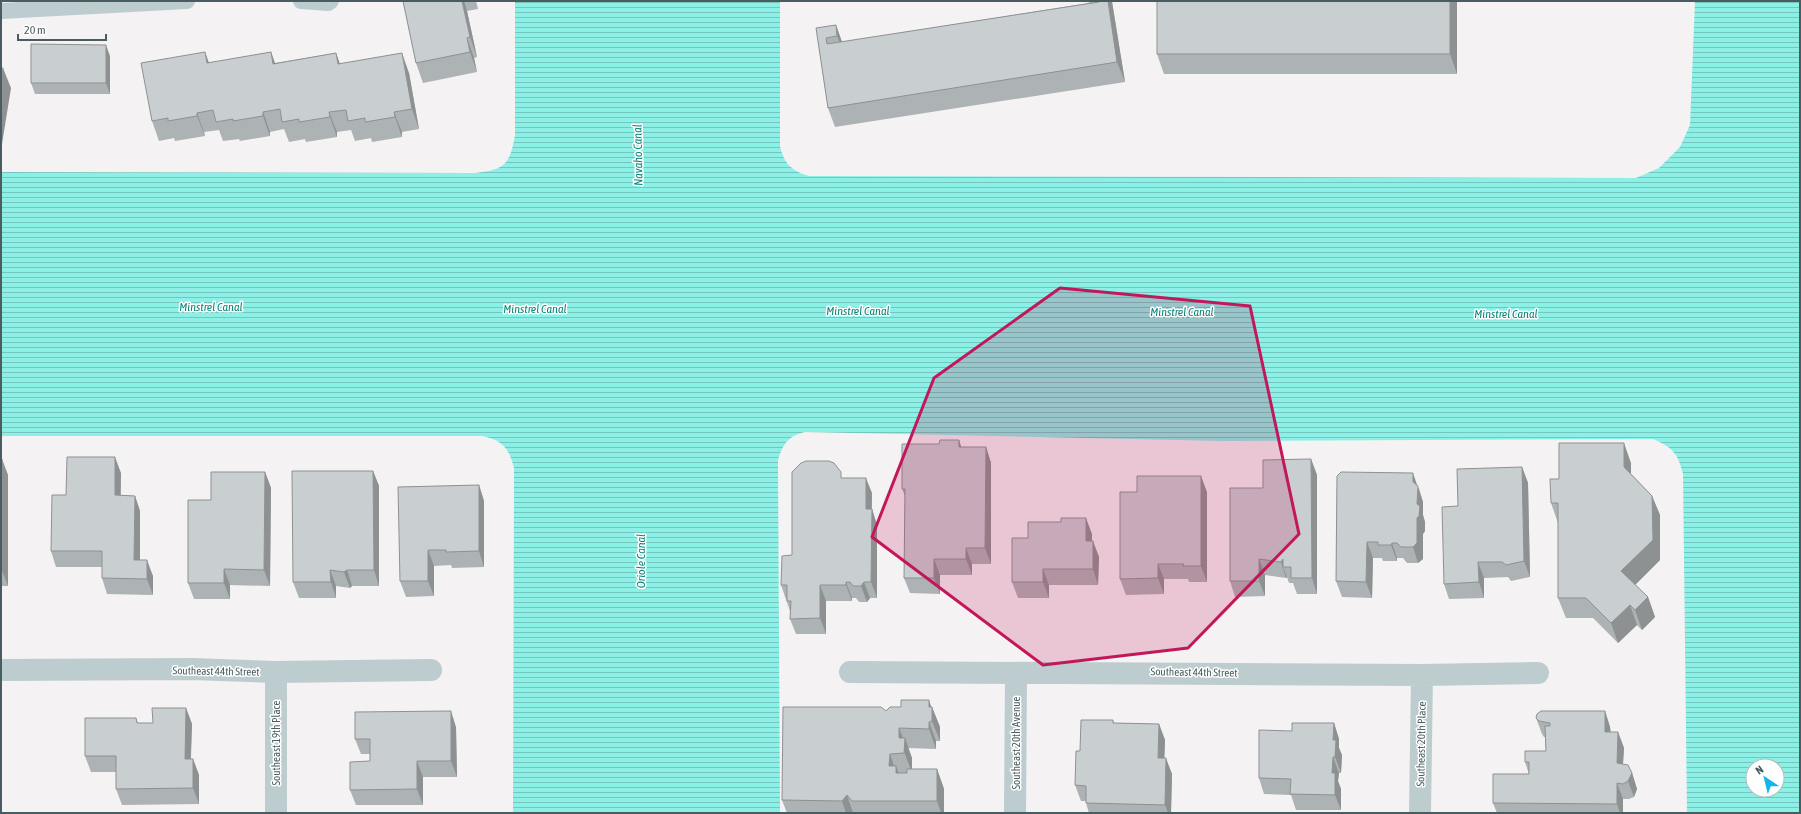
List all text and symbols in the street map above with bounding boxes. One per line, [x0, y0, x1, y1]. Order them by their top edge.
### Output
scale bar [18, 16, 106, 42]
text: 20 m [24, 23, 46, 37]
water label: Navaho Canal [630, 124, 646, 186]
water label: Minstrel Canal [179, 300, 243, 314]
water label: Minstrel Canal [503, 302, 567, 316]
water label: Minstrel Canal [826, 304, 890, 318]
water label: Minstrel Canal [1150, 305, 1214, 319]
water label: Minstrel Canal [1474, 307, 1538, 321]
water label: Oriole Canal [634, 534, 648, 588]
street label: Southeast 44th Street [173, 664, 259, 678]
street label: Southeast 44th Street [1151, 665, 1237, 679]
street label: Southeast 20th Avenue [1010, 696, 1022, 790]
street label: Southeast 19th Place [270, 700, 282, 786]
street label: Southeast 20th Place [1414, 701, 1428, 787]
north arrow [1745, 758, 1785, 798]
text: N [1753, 763, 1765, 777]

